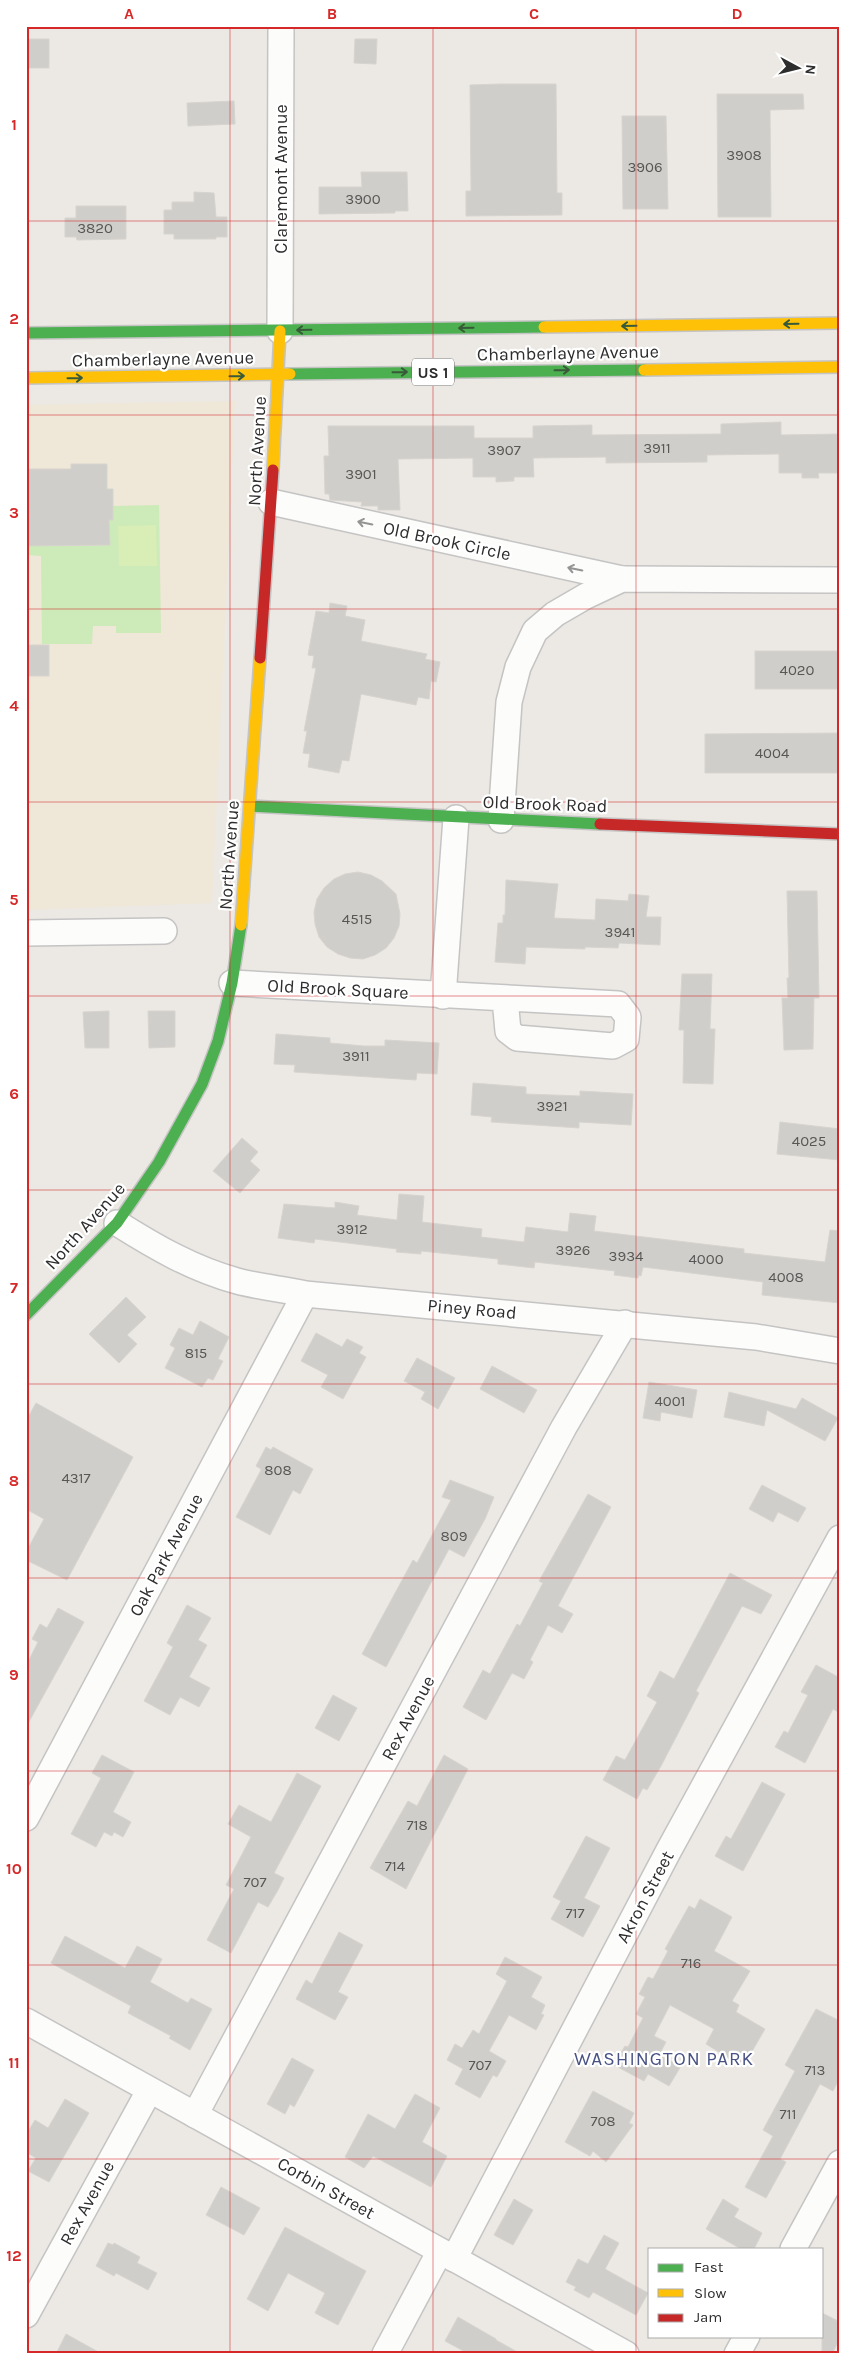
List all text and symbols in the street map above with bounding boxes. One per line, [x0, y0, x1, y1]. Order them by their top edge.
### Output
text: A [124, 4, 134, 23]
text: B [327, 4, 337, 23]
text: C [529, 4, 539, 23]
text: D [732, 4, 743, 23]
north arrow [774, 42, 824, 92]
text: N [801, 64, 819, 76]
street label: Claremont Avenue [270, 104, 292, 254]
text: 1 [11, 115, 17, 134]
house number: 3908 [726, 146, 762, 164]
house number: 3906 [627, 158, 663, 176]
house number: 3900 [345, 190, 381, 208]
house number: 3820 [77, 219, 113, 237]
text: 2 [9, 309, 19, 328]
one-way arrow [783, 319, 800, 329]
one-way arrow [621, 321, 637, 331]
one-way arrow [458, 323, 474, 333]
one-way arrow [296, 325, 312, 335]
street label: Chamberlayne Avenue [477, 340, 659, 366]
street label: Chamberlayne Avenue [72, 346, 254, 372]
road number: US 1 [412, 358, 454, 386]
one-way arrow [554, 365, 570, 375]
one-way arrow [392, 368, 408, 377]
one-way arrow [229, 371, 245, 380]
one-way arrow [66, 373, 83, 383]
street label: North Avenue [243, 396, 271, 506]
house number: 3911 [643, 439, 671, 457]
house number: 3907 [487, 441, 521, 459]
house number: 3901 [345, 465, 377, 483]
text: 3 [9, 503, 19, 522]
street label: Old Brook Circle [381, 517, 513, 565]
one-way arrow [357, 518, 373, 527]
one-way arrow [567, 564, 583, 573]
house number: 4020 [780, 661, 815, 679]
text: 4 [9, 696, 19, 715]
house number: 4004 [755, 744, 790, 762]
street label: Old Brook Road [482, 791, 608, 817]
street label: North Avenue [214, 799, 244, 911]
text: 5 [9, 890, 19, 909]
house number: 4515 [342, 910, 372, 928]
house number: 3941 [605, 923, 635, 941]
street label: Old Brook Square [267, 974, 409, 1004]
house number: 3911 [342, 1047, 370, 1065]
text: 6 [9, 1084, 19, 1103]
house number: 3921 [536, 1097, 568, 1115]
house number: 4025 [792, 1132, 826, 1150]
street label: North Avenue [40, 1178, 130, 1274]
house number: 3912 [336, 1220, 368, 1238]
house number: 3926 [556, 1241, 590, 1259]
house number: 3934 [609, 1247, 644, 1265]
house number: 4000 [688, 1250, 724, 1268]
house number: 4008 [768, 1268, 804, 1286]
text: 7 [10, 1278, 18, 1297]
street label: Piney Road [426, 1294, 518, 1324]
house number: 815 [185, 1344, 207, 1362]
house number: 4001 [654, 1392, 686, 1410]
house number: 808 [264, 1461, 292, 1479]
house number: 4317 [61, 1469, 91, 1487]
text: 8 [9, 1471, 19, 1490]
street label: Oak Park Avenue [124, 1490, 208, 1620]
house number: 809 [441, 1527, 467, 1545]
text: 9 [9, 1665, 19, 1684]
street label: Rex Avenue [376, 1672, 440, 1764]
house number: 718 [406, 1816, 428, 1834]
street label: Akron Street [611, 1847, 679, 1947]
house number: 714 [385, 1857, 406, 1875]
text: 10 [6, 1859, 22, 1878]
house number: 707 [244, 1873, 267, 1891]
house number: 717 [565, 1904, 585, 1922]
house number: 716 [681, 1954, 701, 1972]
district label: WASHINGTON PARK [574, 2048, 754, 2070]
text: 11 [8, 2053, 20, 2072]
house number: 707 [469, 2056, 492, 2074]
house number: 713 [805, 2061, 825, 2079]
house number: 711 [780, 2105, 796, 2123]
house number: 708 [590, 2112, 616, 2130]
street label: Corbin Street [273, 2152, 379, 2224]
street label: Rex Avenue [55, 2157, 119, 2249]
text: 12 [6, 2246, 22, 2265]
legend [648, 2248, 824, 2338]
text: Fast [694, 2258, 724, 2276]
text: Slow [694, 2284, 726, 2302]
text: Jam [694, 2308, 722, 2326]

